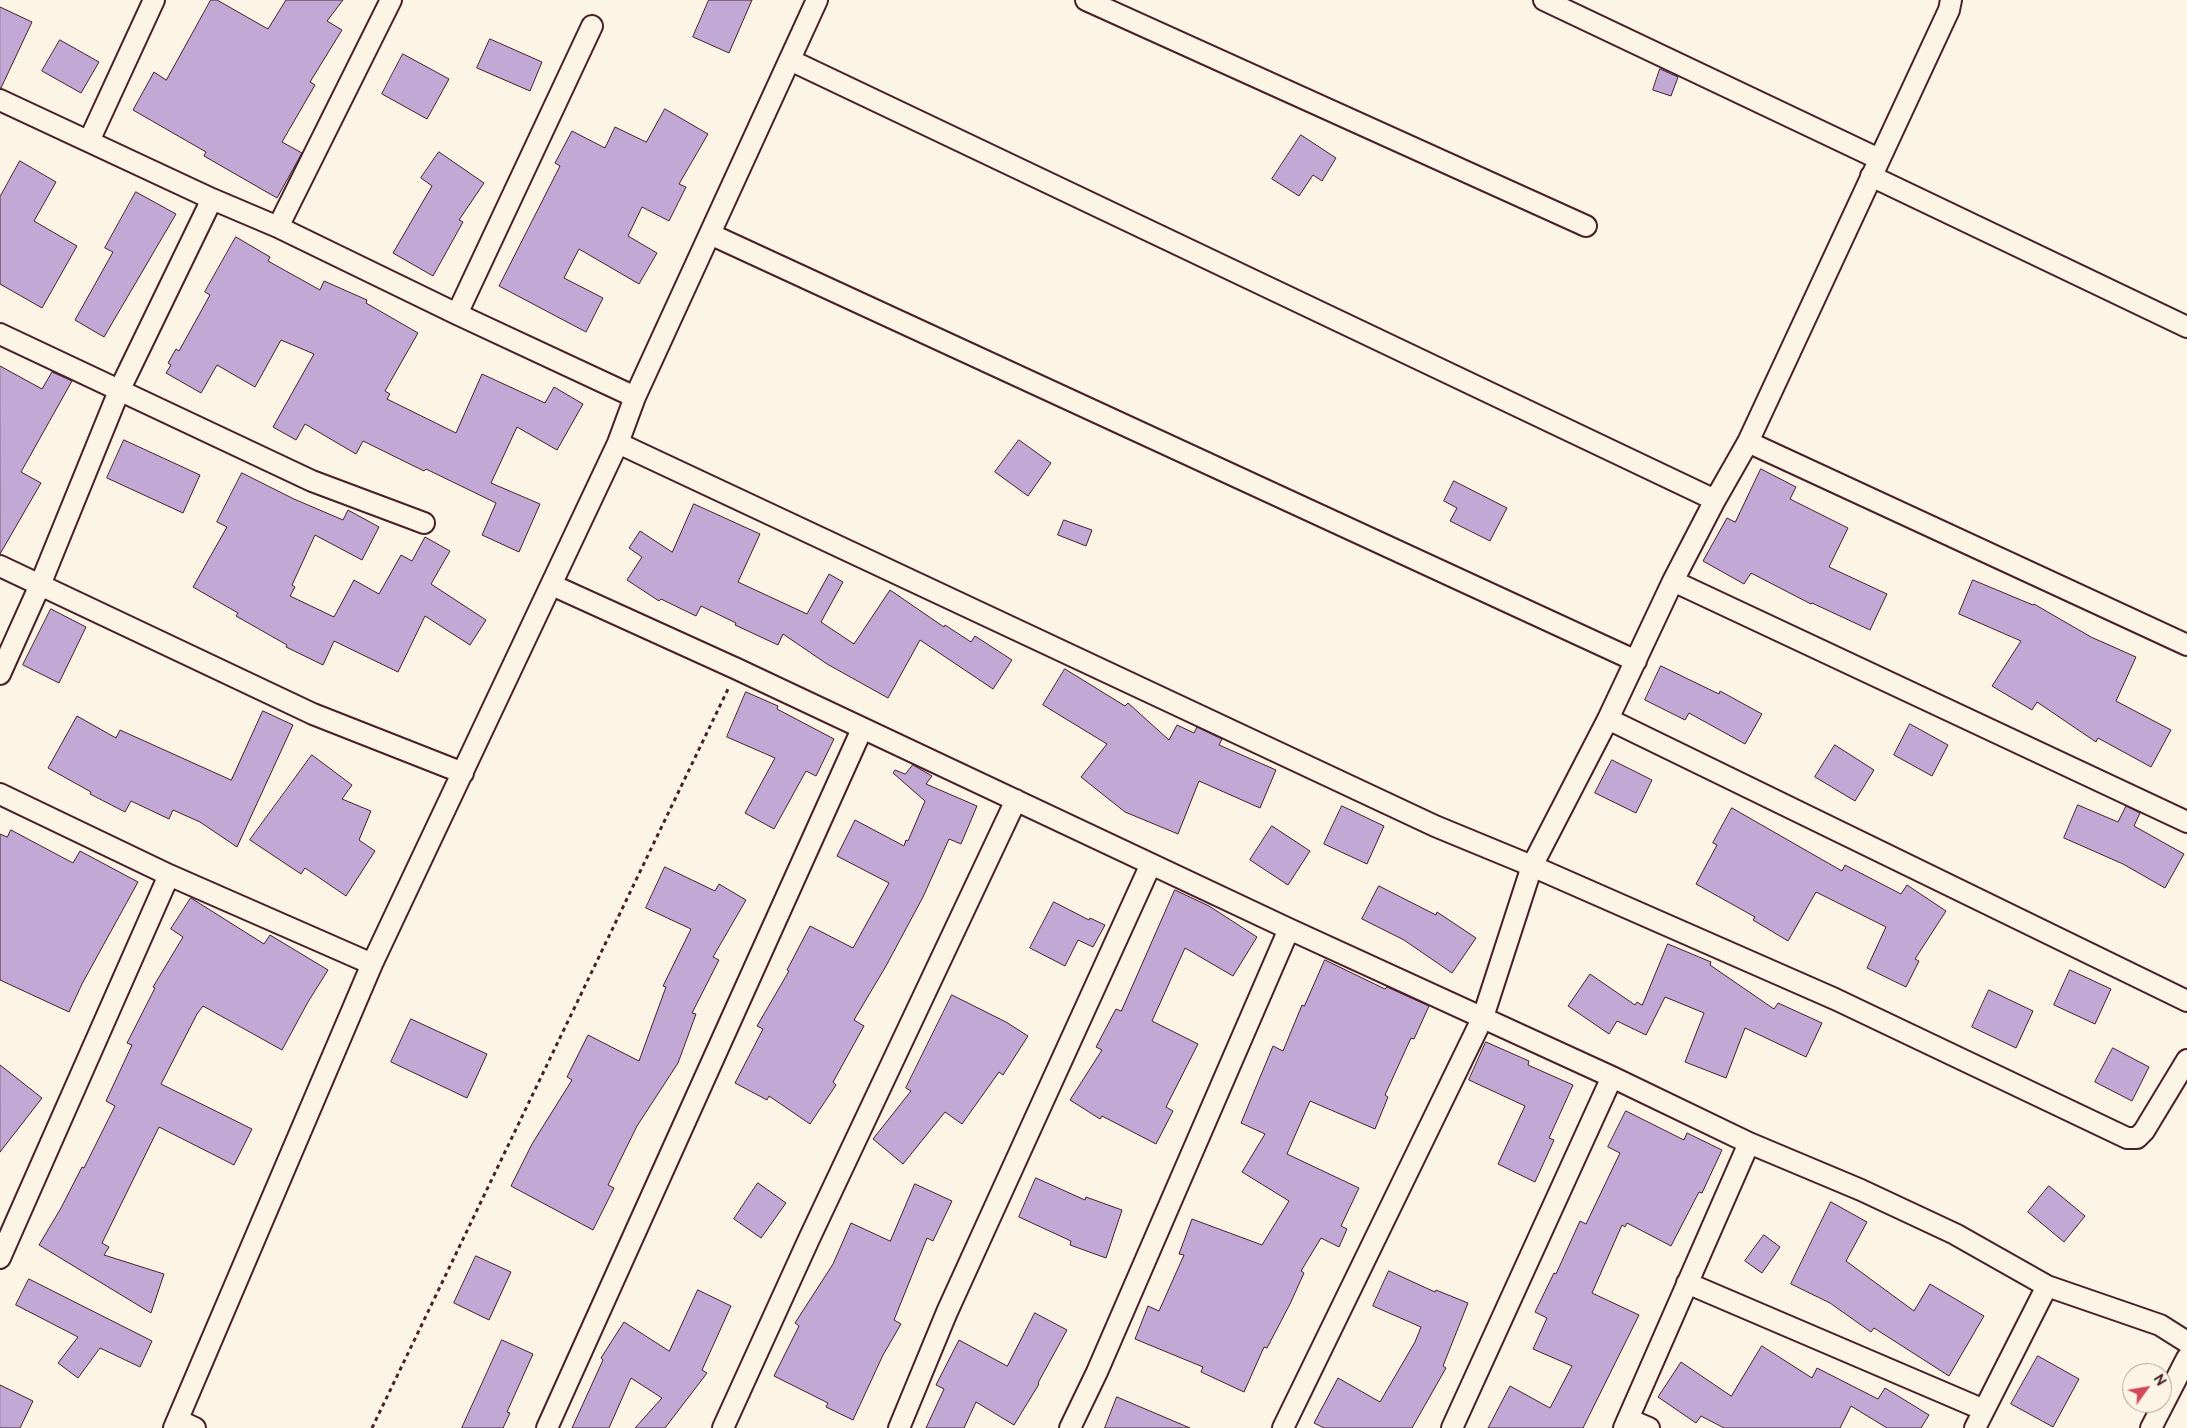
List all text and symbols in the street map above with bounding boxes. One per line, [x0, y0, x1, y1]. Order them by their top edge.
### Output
north arrow [2122, 1363, 2172, 1413]
text: N [2149, 1371, 2169, 1389]

